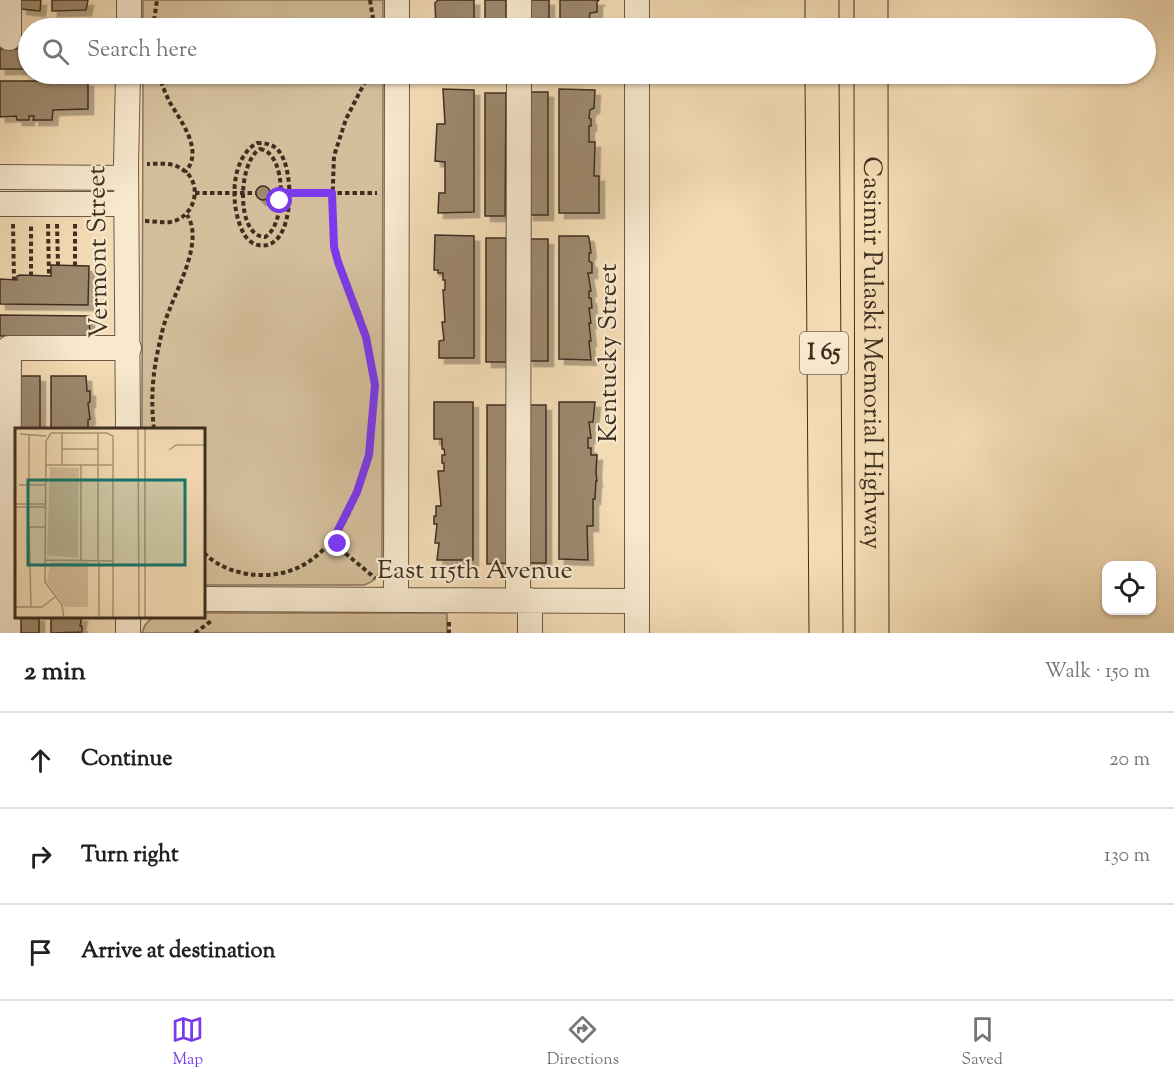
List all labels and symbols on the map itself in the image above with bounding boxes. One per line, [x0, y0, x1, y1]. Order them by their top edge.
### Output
street label: Casimir Pulaski Memorial Highway [853, 157, 890, 550]
street label: Vermont Street [79, 165, 119, 339]
route start [266, 187, 292, 213]
street label: Kentucky Street [591, 263, 628, 443]
road number: I 65 [800, 332, 848, 374]
inset map [15, 428, 206, 618]
route end [324, 530, 350, 556]
street label: East 115th Avenue [377, 553, 573, 590]

